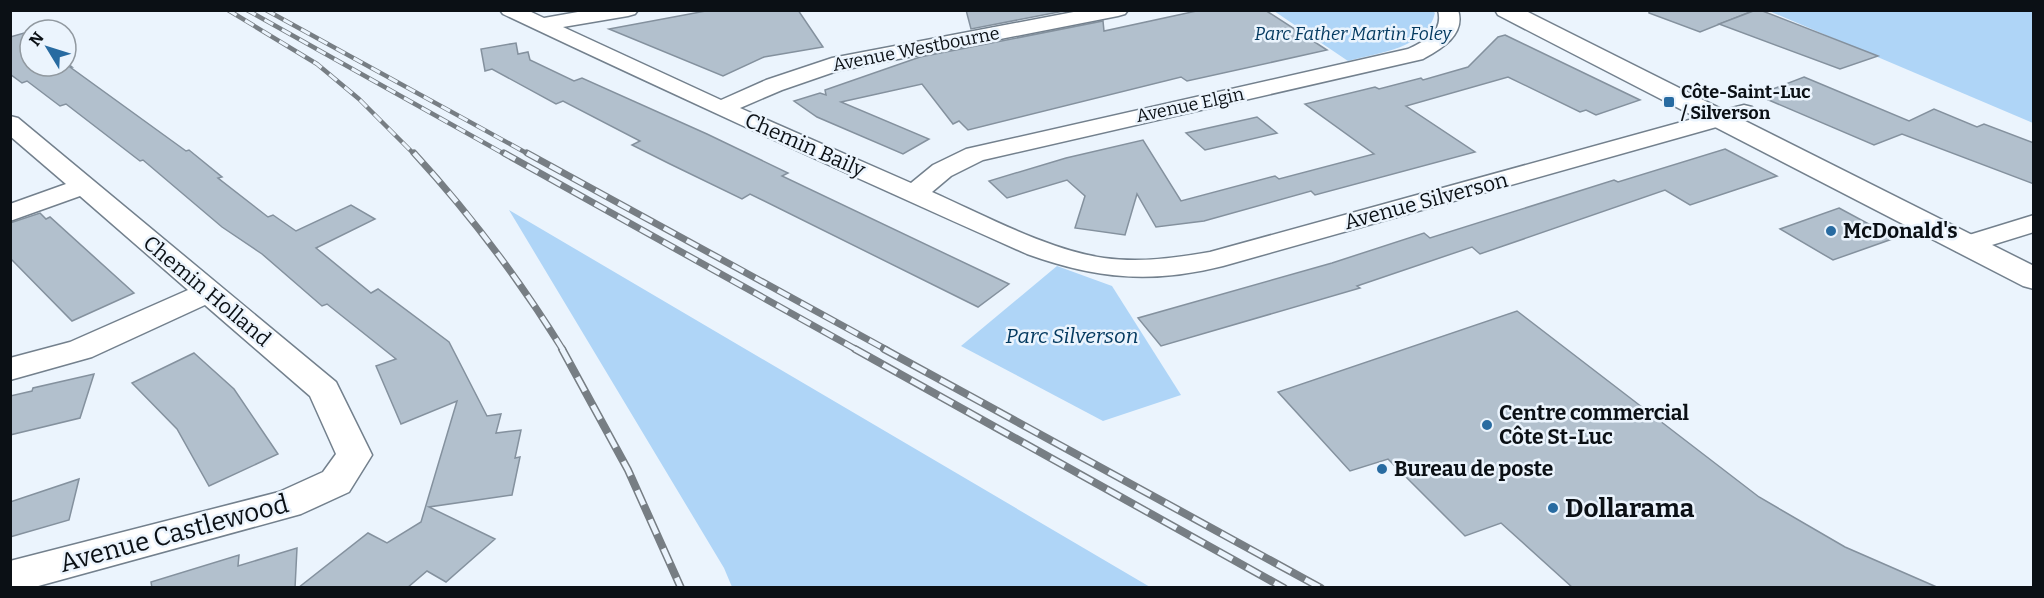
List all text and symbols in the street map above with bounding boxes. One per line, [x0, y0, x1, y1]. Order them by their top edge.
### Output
north arrow [18, 18, 78, 78]
street label: Avenue Westbourne [831, 22, 1001, 76]
park label: Parc Father Martin Foley [1255, 23, 1452, 45]
text: N [25, 28, 48, 50]
place label: Côte-Saint-Luc / Silverson [1680, 81, 1811, 124]
street label: Avenue Elgin [1134, 83, 1247, 127]
marker: Côte-Saint-Luc / Silverson [1662, 95, 1676, 109]
street label: Chemin Baily [741, 107, 870, 183]
street label: Avenue Silverson [1341, 167, 1511, 235]
place label: McDonald's [1843, 218, 1958, 244]
marker: McDonald's [1824, 224, 1838, 238]
street label: Chemin Holland [138, 230, 276, 352]
park label: Parc Silverson [1006, 323, 1138, 349]
place label: Centre commercial Côte St-Luc [1499, 400, 1690, 450]
marker: Centre commercial Côte St-Luc [1480, 418, 1494, 432]
place label: Bureau de poste [1394, 456, 1553, 482]
marker: Bureau de poste [1375, 462, 1389, 476]
street label: Avenue Castlewood [56, 488, 292, 579]
place label: Dollarama [1565, 493, 1695, 524]
marker: Dollarama [1546, 501, 1560, 515]

